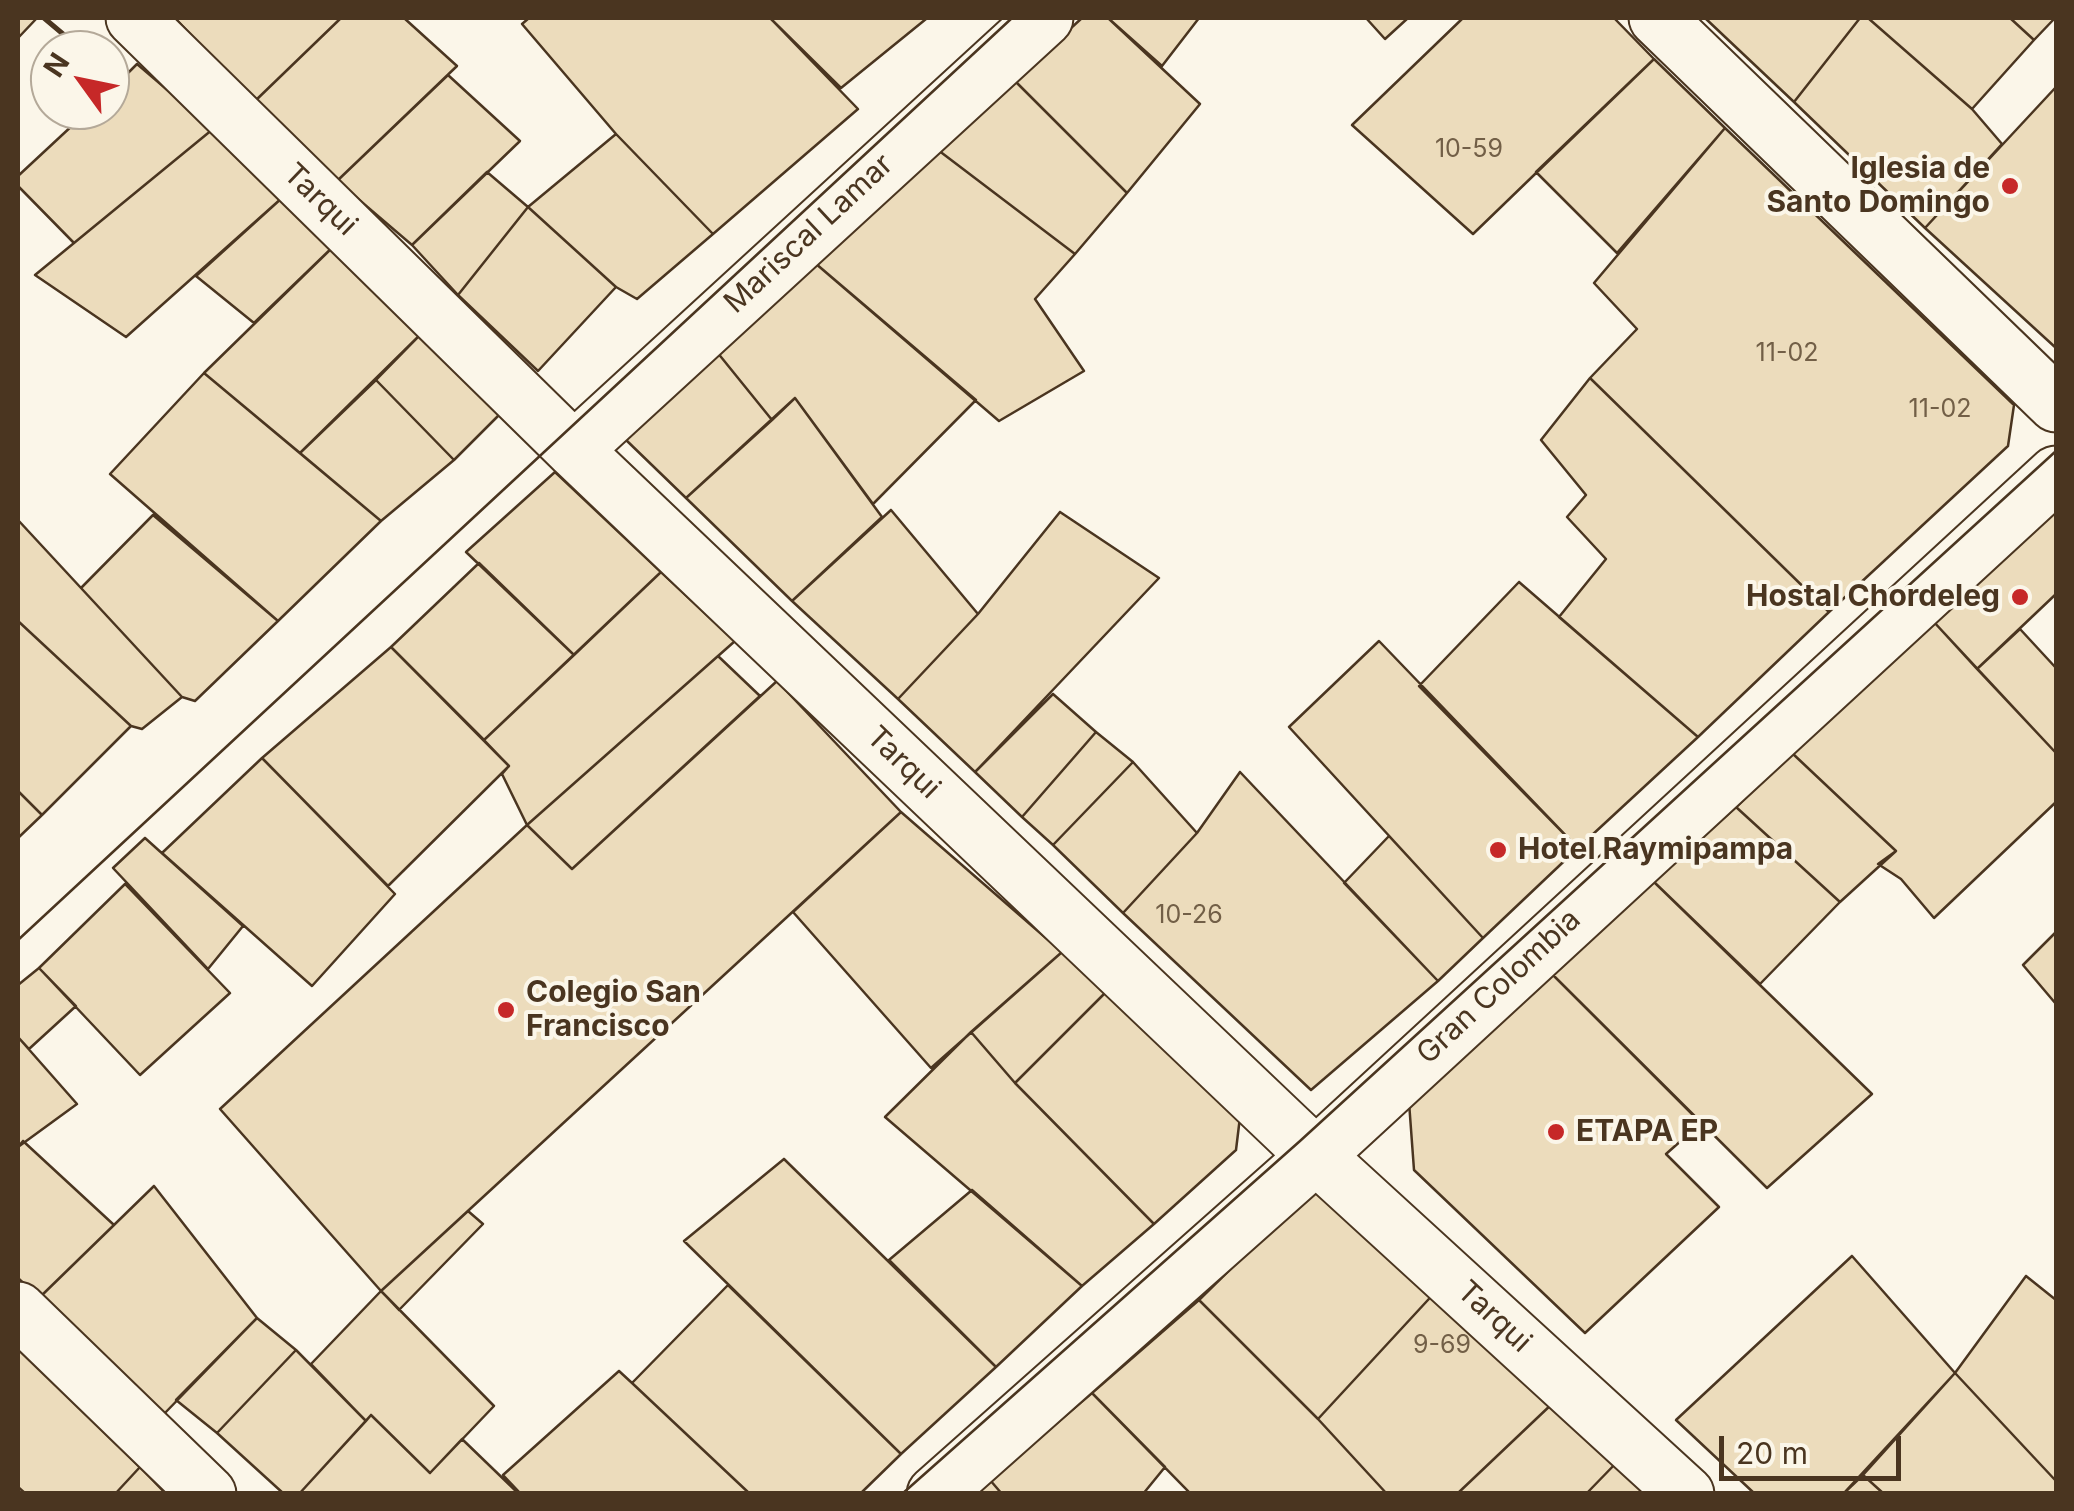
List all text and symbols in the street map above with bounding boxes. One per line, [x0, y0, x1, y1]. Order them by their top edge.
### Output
north arrow [30, 30, 130, 130]
text: N [36, 47, 77, 83]
house number: 10-59 [1435, 134, 1503, 164]
street label: Mariscal Lamar [717, 147, 901, 321]
place label: Iglesia de Santo Domingo [1766, 151, 1990, 222]
street label: Tarqui [276, 156, 364, 244]
marker: Iglesia de Santo Domingo [1999, 175, 2021, 197]
house number: 11-02 [1756, 338, 1818, 368]
house number: 11-02 [1909, 394, 1971, 424]
place label: Hostal Chordeleg [1746, 579, 2000, 615]
marker: Hostal Chordeleg [2009, 586, 2031, 608]
street label: Tarqui [859, 719, 947, 807]
place label: Hotel Raymipampa [1518, 832, 1793, 868]
marker: Hotel Raymipampa [1487, 839, 1509, 861]
house number: 10-26 [1155, 900, 1223, 930]
street label: Gran Colombia [1410, 902, 1588, 1072]
place label: Colegio San Francisco [526, 975, 701, 1046]
marker: Colegio San Francisco [495, 999, 517, 1021]
place label: ETAPA EP [1576, 1114, 1718, 1150]
marker: ETAPA EP [1545, 1121, 1567, 1143]
street label: Tarqui [1449, 1274, 1539, 1360]
house number: 9-69 [1413, 1330, 1471, 1360]
scale bar [1724, 1416, 1906, 1478]
text: 20 m [1736, 1435, 1808, 1471]

